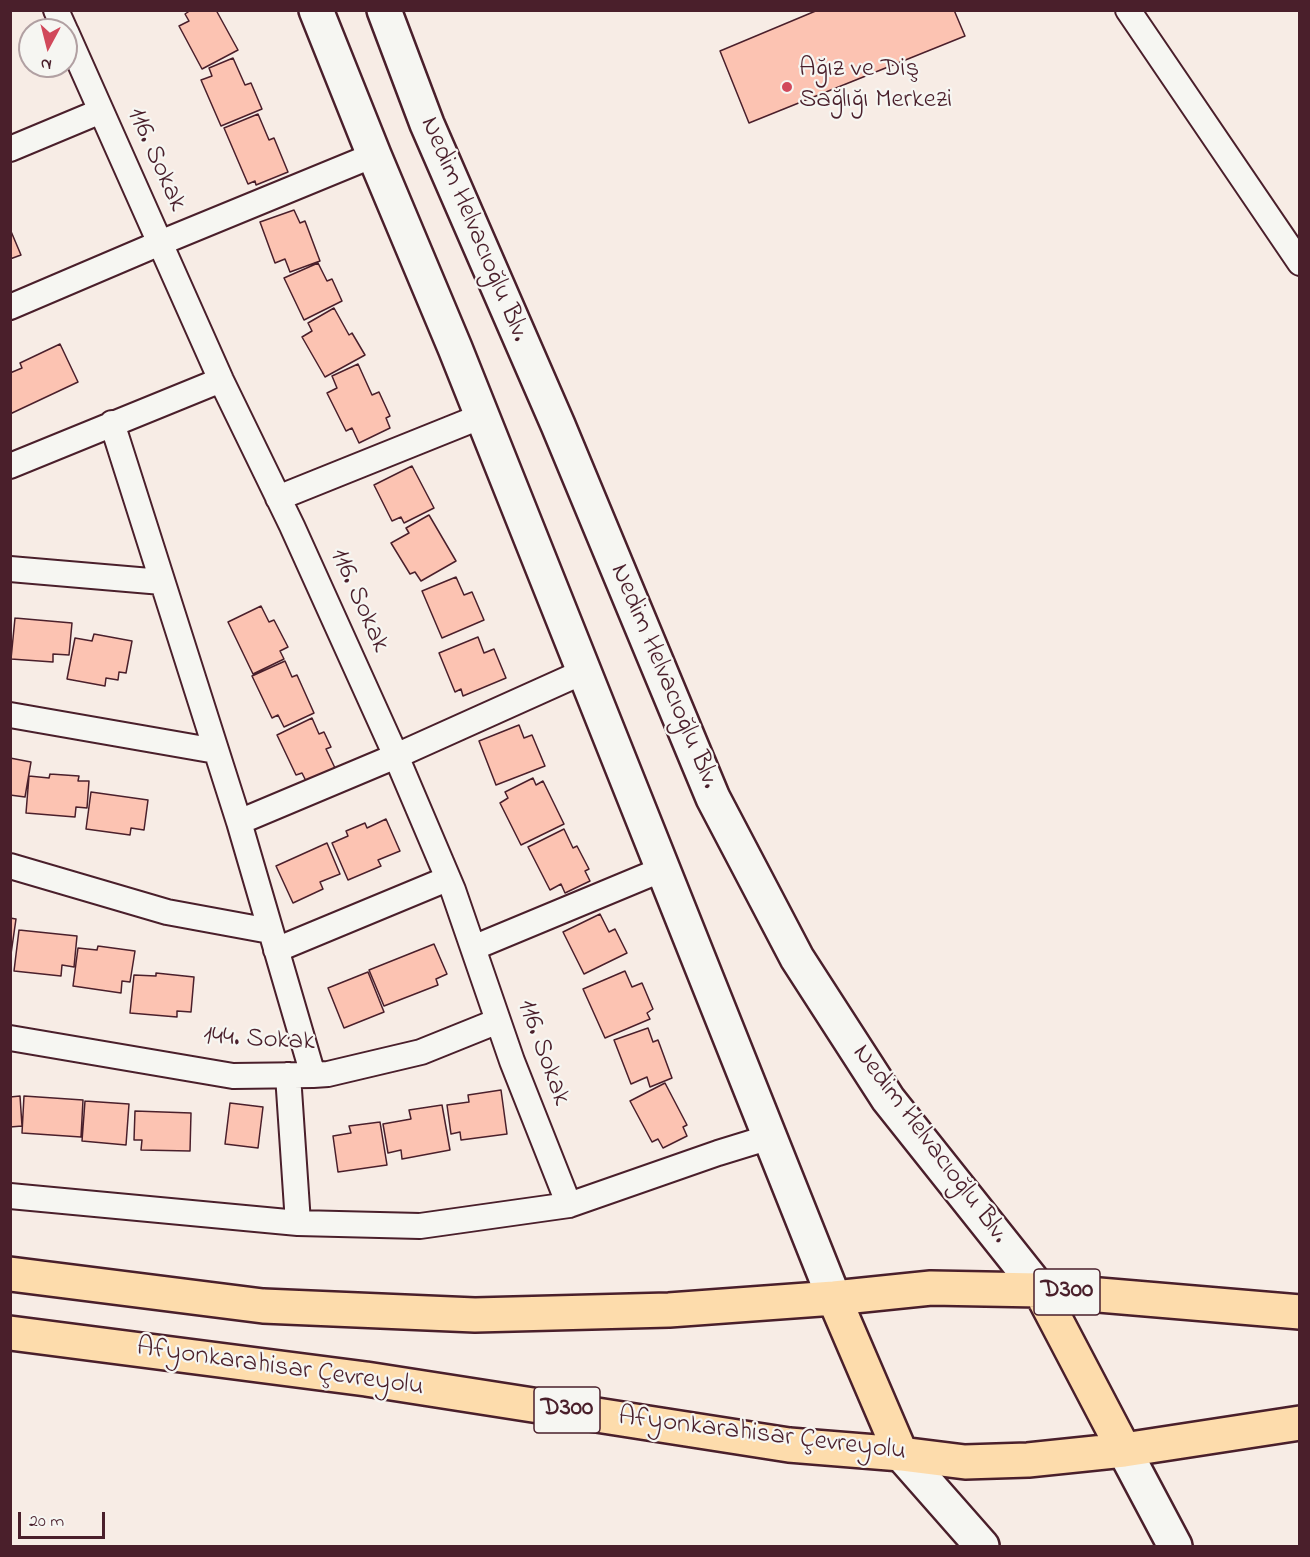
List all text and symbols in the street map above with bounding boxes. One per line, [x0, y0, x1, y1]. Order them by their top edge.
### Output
north arrow [18, 18, 78, 78]
text: N [39, 51, 53, 76]
place label: Ağız ve Diş Sağlığı Merkezi [799, 55, 952, 118]
marker: Ağız ve Diş Sağlığı Merkezi [780, 80, 794, 94]
street label: 116. Sokak [118, 103, 192, 217]
street label: Nedim Helvacıoğlu Blv. [411, 113, 535, 347]
street label: 116. Sokak [321, 544, 395, 658]
street label: Nedim Helvacıoğlu Blv. [601, 560, 725, 794]
street label: 116. Sokak [508, 996, 576, 1110]
street label: 144. Sokak [202, 1022, 316, 1060]
street label: Nedim Helvacıoğlu Blv. [844, 1039, 1014, 1251]
road number: D300 [1034, 1269, 1100, 1315]
street label: Afyonkarahisar Çevreyolu [134, 1333, 426, 1405]
road number: D300 [534, 1387, 600, 1433]
street label: Afyonkarahisar Çevreyolu [616, 1402, 908, 1470]
scale bar [21, 1500, 108, 1538]
text: 20 m [29, 1509, 64, 1535]

